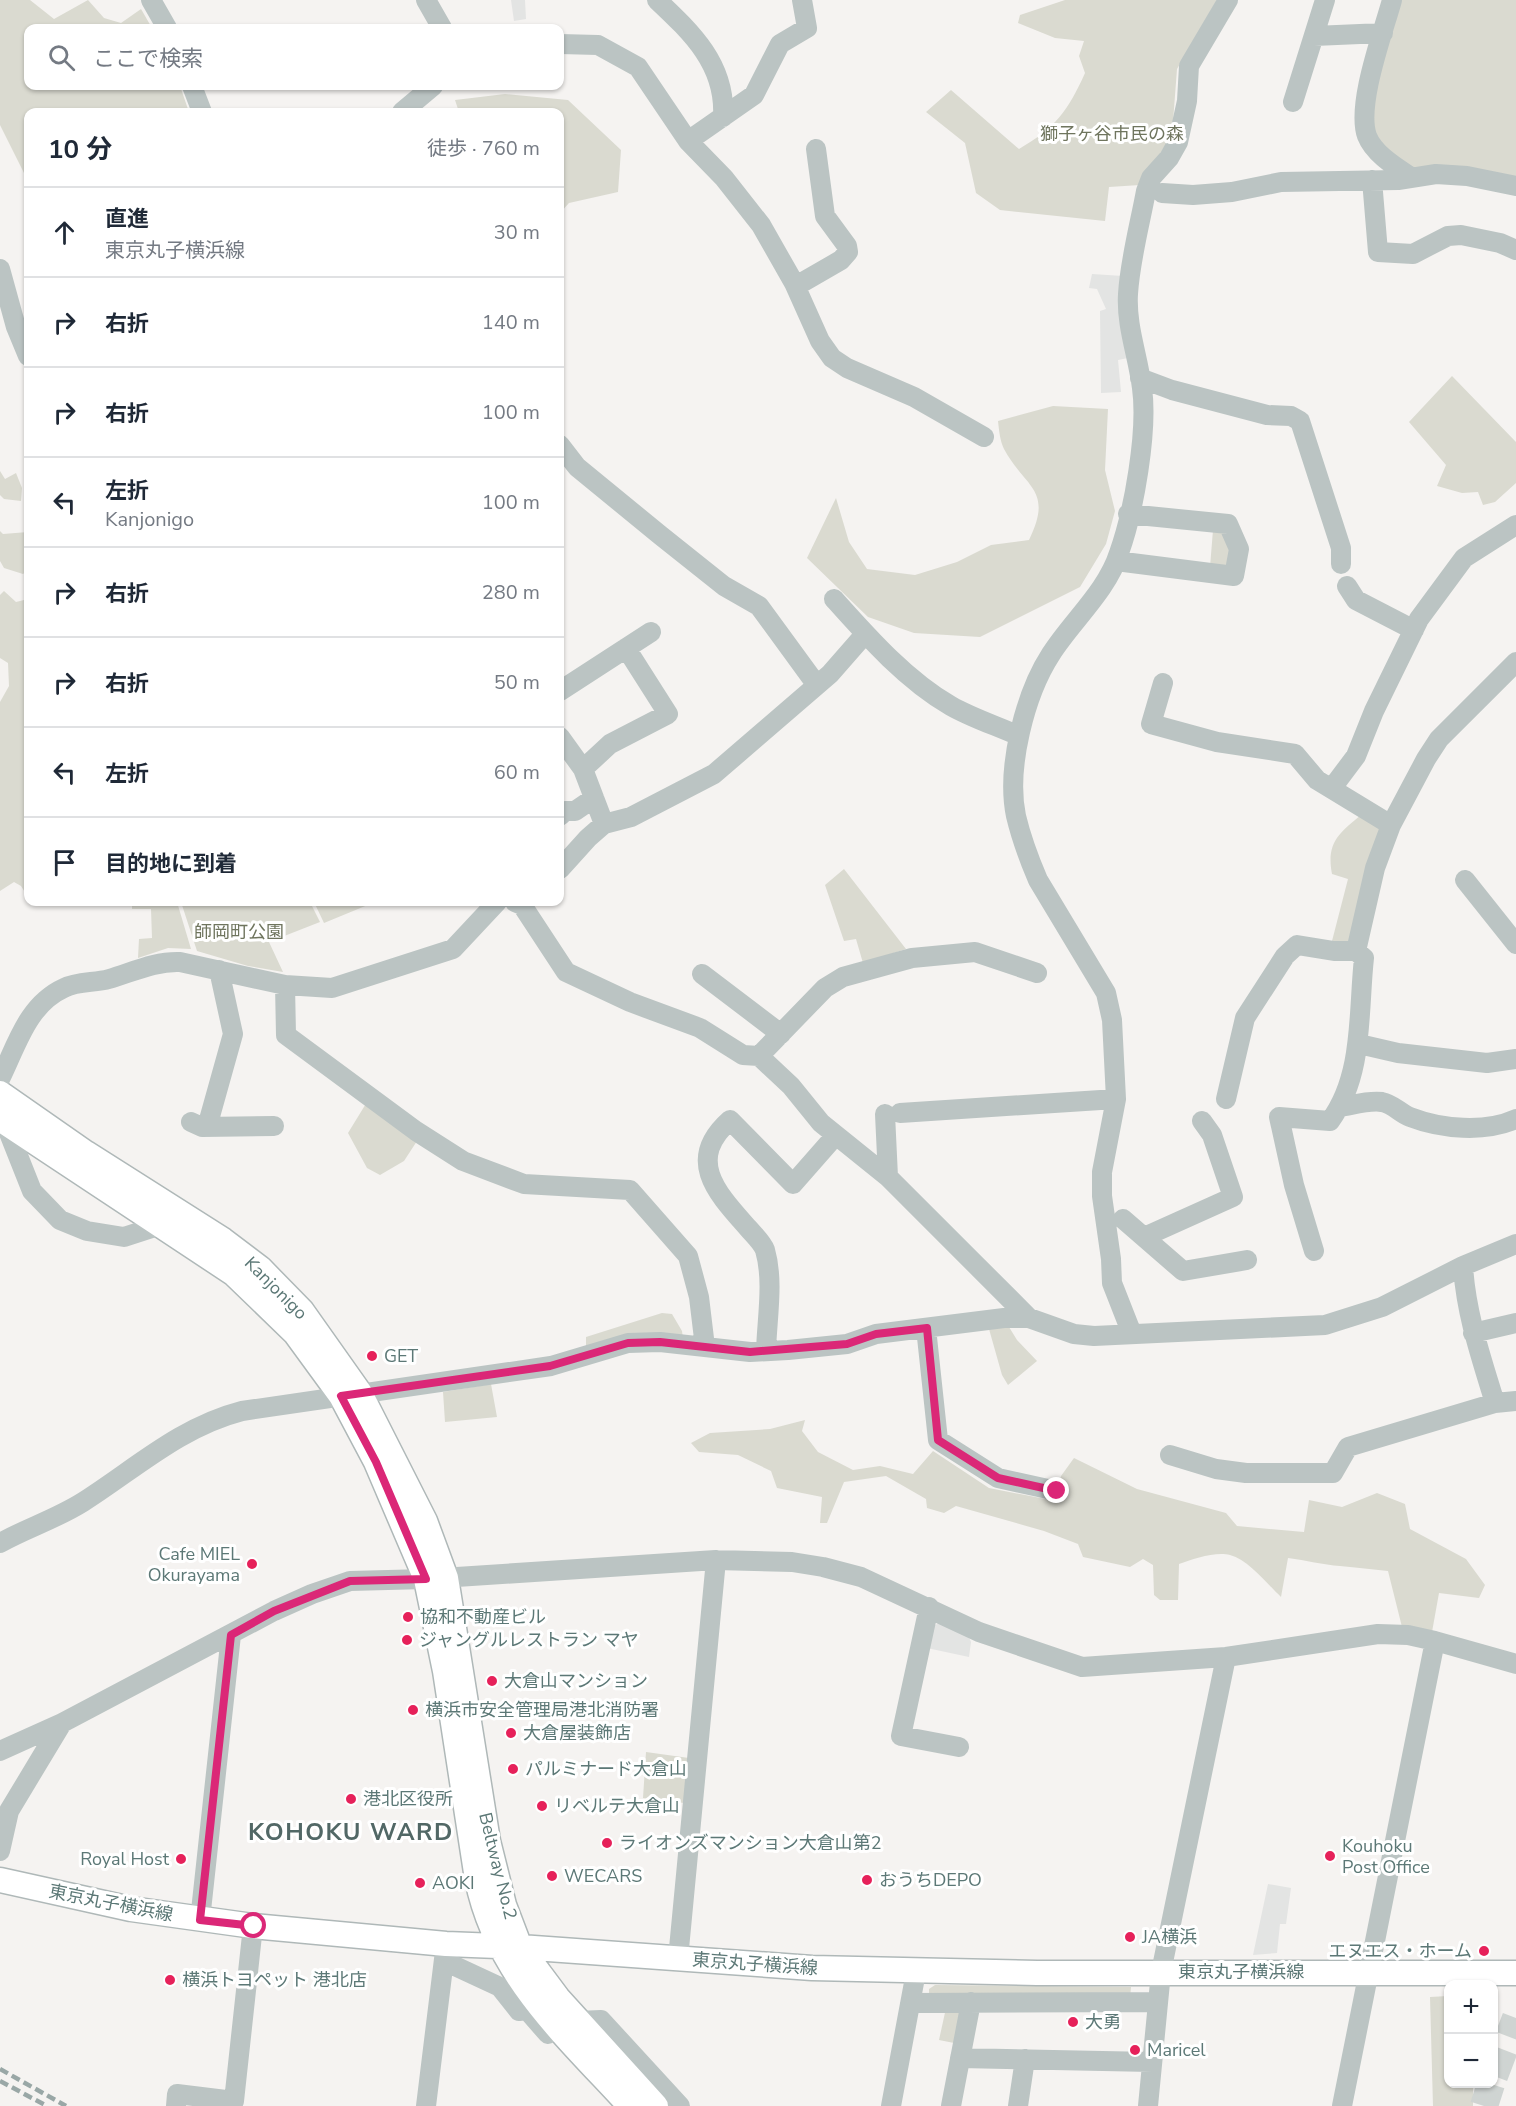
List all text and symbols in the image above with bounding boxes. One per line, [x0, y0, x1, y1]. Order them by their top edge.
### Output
search box [24, 24, 564, 90]
icon: search [45, 41, 78, 74]
text: ここで検索 [93, 44, 203, 74]
park label: 獅子ヶ谷市民の森 [1040, 122, 1184, 146]
text: 10 分 [48, 132, 112, 167]
text: 徒歩 · 760 m [427, 135, 540, 162]
text: 直進 [105, 204, 149, 234]
icon: ahead [48, 216, 81, 249]
text: 30 m [494, 219, 540, 246]
text: 東京丸子横浜線 [105, 237, 245, 264]
icon: right [48, 306, 81, 339]
text: 右折 [105, 309, 149, 339]
text: 140 m [482, 309, 540, 336]
icon: right [48, 396, 81, 429]
text: 右折 [105, 399, 149, 429]
text: 100 m [482, 399, 540, 426]
text: 左折 [105, 476, 149, 506]
icon: left [48, 486, 81, 519]
text: 100 m [482, 489, 540, 516]
text: Kanjonigo [105, 506, 194, 533]
icon: right [48, 576, 81, 609]
text: 右折 [105, 579, 149, 609]
text: 280 m [482, 579, 540, 606]
icon: right [48, 666, 81, 699]
text: 右折 [105, 669, 149, 699]
text: 50 m [494, 669, 540, 696]
icon: left [48, 756, 81, 789]
text: 左折 [105, 759, 149, 789]
text: 60 m [494, 759, 540, 786]
icon: arrive [48, 846, 81, 879]
text: 目的地に到着 [105, 849, 237, 879]
park label: 師岡町公園 [194, 920, 284, 944]
street label: Kanjonigo [239, 1251, 313, 1325]
place label: GET [384, 1344, 418, 1368]
marker: GET [365, 1349, 379, 1363]
route end [1043, 1477, 1069, 1503]
place label: Cafe MIEL Okurayama [148, 1542, 240, 1587]
marker: Cafe MIEL Okurayama [245, 1557, 259, 1571]
place label: 協和不動産ビル [420, 1605, 546, 1629]
marker: 協和不動産ビル [401, 1610, 415, 1624]
place label: ジャングルレストラン マヤ [419, 1628, 639, 1652]
marker: ジャングルレストラン マヤ [400, 1633, 414, 1647]
place label: 大倉山マンション [504, 1669, 648, 1693]
marker: 大倉山マンション [485, 1674, 499, 1688]
place label: 横浜市安全管理局港北消防署 [425, 1698, 659, 1722]
marker: 横浜市安全管理局港北消防署 [406, 1703, 420, 1717]
place label: 大倉屋装飾店 [523, 1721, 631, 1745]
marker: 大倉屋装飾店 [504, 1726, 518, 1740]
place label: パルミナード大倉山 [525, 1757, 687, 1781]
marker: パルミナード大倉山 [506, 1762, 520, 1776]
place label: 港北区役所 [363, 1787, 453, 1811]
marker: 港北区役所 [344, 1792, 358, 1806]
place label: リベルテ大倉山 [554, 1794, 680, 1818]
marker: リベルテ大倉山 [535, 1799, 549, 1813]
street label: Beltway No.2 [473, 1810, 523, 1922]
district label: KOHOKU WARD [248, 1816, 454, 1848]
place label: ライオンズマンション大倉山第2 [619, 1831, 881, 1855]
place label: Kouhoku Post Office [1342, 1834, 1430, 1879]
marker: ライオンズマンション大倉山第2 [600, 1836, 614, 1850]
place label: Royal Host [80, 1847, 170, 1871]
marker: Kouhoku Post Office [1323, 1849, 1337, 1863]
marker: Royal Host [174, 1852, 188, 1866]
place label: WECARS [564, 1864, 642, 1888]
place label: おうちDEPO [879, 1868, 982, 1892]
marker: WECARS [545, 1869, 559, 1883]
place label: AOKI [432, 1871, 475, 1895]
marker: おうちDEPO [860, 1873, 874, 1887]
marker: AOKI [413, 1876, 427, 1890]
street label: 東京丸子横浜線 [47, 1879, 175, 1927]
route start [240, 1912, 266, 1938]
place label: JA横浜 [1141, 1925, 1197, 1949]
marker: JA横浜 [1123, 1930, 1137, 1944]
place label: エヌエス・ホーム [1329, 1939, 1472, 1963]
marker: エヌエス・ホーム [1477, 1944, 1491, 1958]
street label: 東京丸子横浜線 [691, 1948, 819, 1980]
street label: 東京丸子横浜線 [1178, 1960, 1304, 1984]
place label: 横浜トヨペット 港北店 [182, 1968, 367, 1992]
marker: 横浜トヨペット 港北店 [163, 1973, 177, 1987]
map controls [1444, 1980, 1498, 2088]
button: + [1444, 1980, 1498, 2034]
place label: 大勇 [1085, 2010, 1121, 2034]
marker: 大勇 [1066, 2015, 1080, 2029]
button: − [1444, 2034, 1498, 2088]
place label: Maricel [1147, 2038, 1206, 2062]
marker: Maricel [1128, 2043, 1142, 2057]

